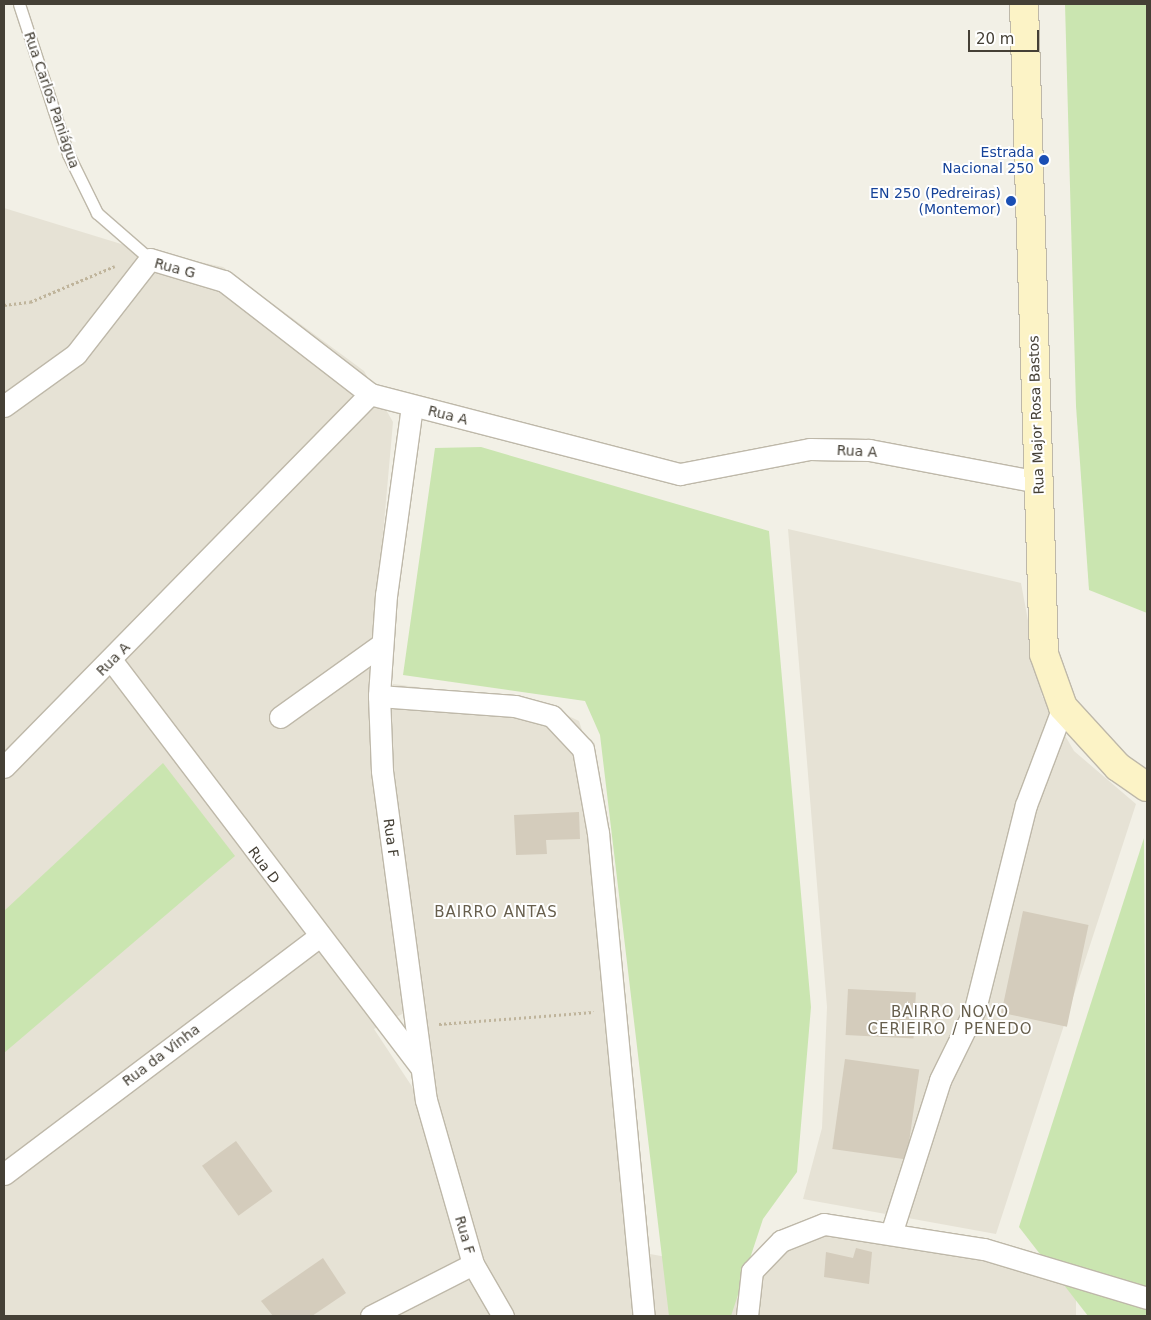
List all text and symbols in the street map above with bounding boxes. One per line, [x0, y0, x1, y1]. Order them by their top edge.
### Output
scale bar [971, 20, 1042, 52]
street label: Rua Carlos Paniágua [21, 29, 83, 171]
text: 20 m [976, 30, 1014, 48]
place label: Estrada Nacional 250 [942, 144, 1034, 176]
marker: Estrada Nacional 250 [1038, 154, 1050, 166]
place label: EN 250 (Pedreiras) (Montemor) [870, 185, 1001, 218]
marker: EN 250 (Pedreiras) (Montemor) [1005, 195, 1017, 207]
street label: Rua G [153, 254, 197, 282]
street label: Rua Major Rosa Bastos [1025, 335, 1047, 495]
street label: Rua A [426, 402, 470, 428]
street label: Rua A [836, 442, 878, 460]
street label: Rua A [93, 639, 133, 679]
street label: Rua F [380, 817, 402, 859]
street label: Rua D [245, 843, 283, 887]
district label: BAIRRO ANTAS [433, 904, 559, 922]
district label: BAIRRO NOVO CERIEIRO / PENEDO [865, 1003, 1035, 1038]
street label: Rua da Vinha [119, 1020, 203, 1090]
street label: Rua F [452, 1214, 478, 1256]

